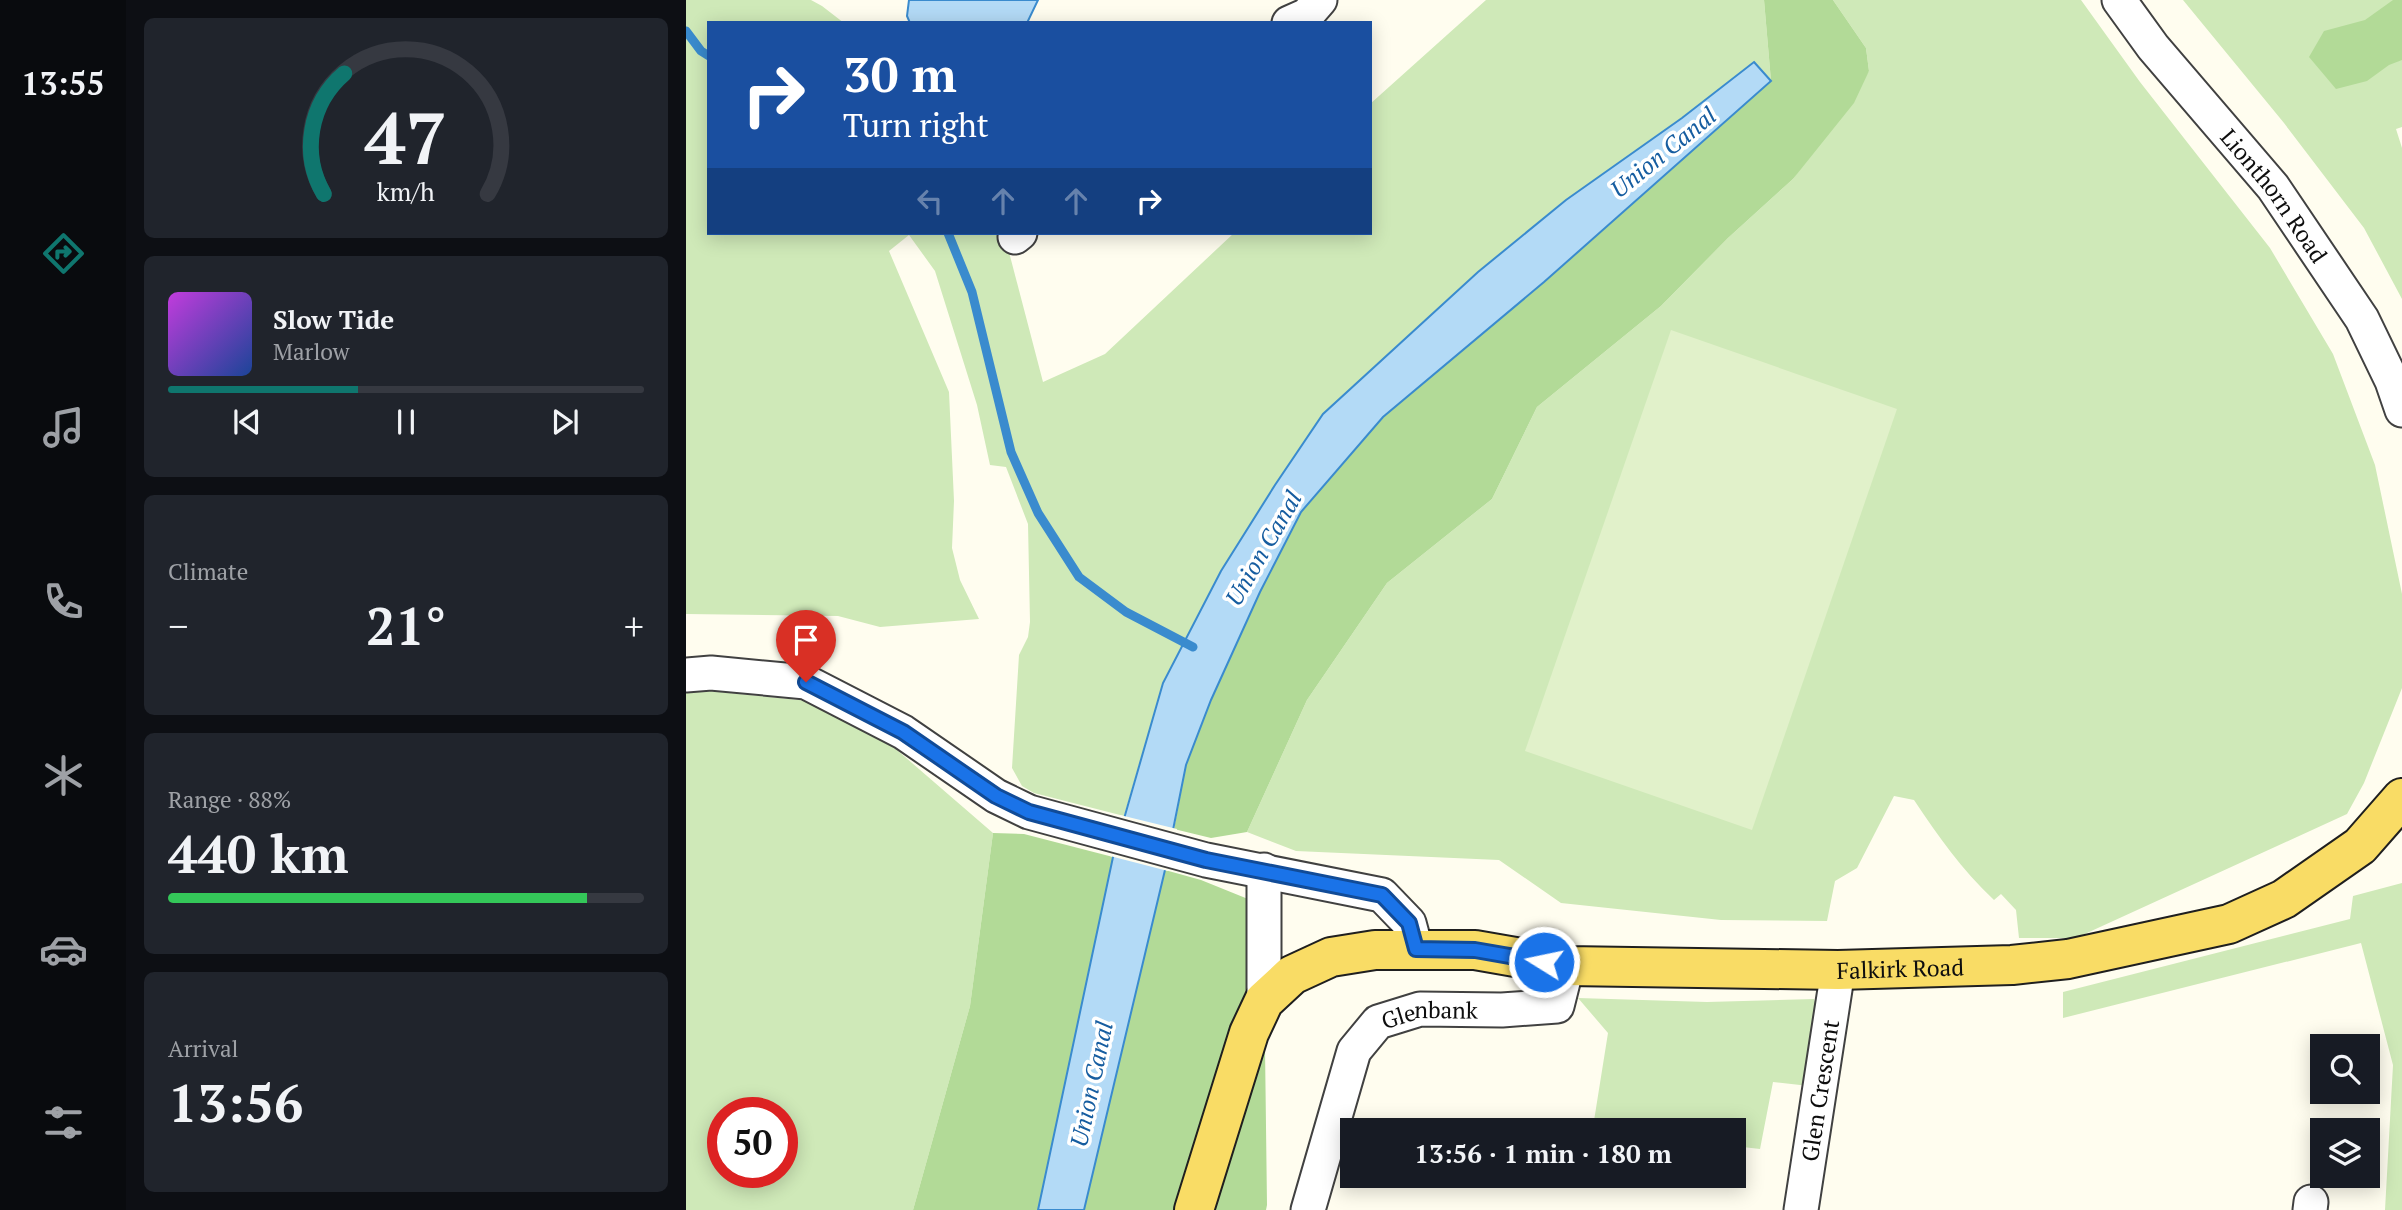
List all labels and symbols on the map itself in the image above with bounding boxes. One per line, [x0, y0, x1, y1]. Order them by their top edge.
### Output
water label: Union Canal [1603, 99, 1723, 205]
street label: Lionthorn Road [2214, 122, 2335, 269]
water label: Union Canal [1217, 484, 1309, 611]
pin [776, 610, 836, 682]
position arrow [1507, 925, 1581, 999]
street label: Falkirk Road [1836, 951, 1965, 986]
street label: Glenbank [1377, 993, 1478, 1036]
street label: Glen Crescent [1793, 1017, 1846, 1163]
water label: Union Canal [1062, 1018, 1120, 1150]
speed limit sign: 50 [707, 1097, 798, 1188]

